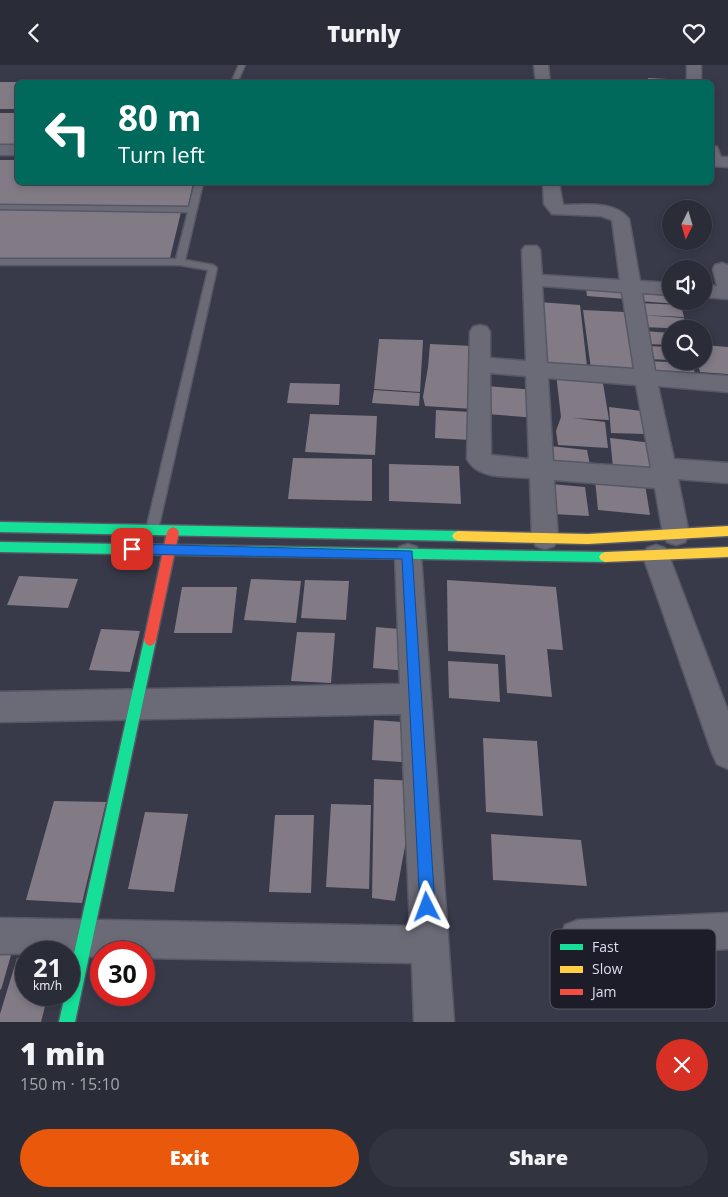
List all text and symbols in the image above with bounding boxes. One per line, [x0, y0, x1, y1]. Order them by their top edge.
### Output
text: Turnly [327, 18, 401, 48]
icon: back [20, 19, 48, 47]
icon: heart [680, 19, 708, 47]
text: 80 m [118, 94, 201, 141]
icon: left [35, 100, 100, 165]
text: Turn left [118, 139, 205, 169]
north arrow [662, 200, 712, 250]
map controls [662, 200, 712, 370]
button: sound [662, 260, 712, 310]
button: search [662, 320, 712, 370]
pin [111, 528, 153, 570]
icon: arrive [118, 535, 146, 563]
position arrow [400, 880, 452, 932]
legend [550, 929, 716, 1009]
text: Fast [592, 937, 619, 956]
speed limit sign: 30 [90, 941, 155, 1006]
text: 21 [33, 950, 62, 984]
text: Slow [592, 959, 623, 978]
text: km/h [33, 977, 62, 994]
text: Jam [590, 982, 617, 1001]
text: 1 min [20, 1033, 105, 1074]
button: close [656, 1039, 708, 1091]
text: 150 m · 15:10 [20, 1073, 120, 1095]
button: Exit [20, 1129, 359, 1187]
button: Share [369, 1129, 708, 1187]

